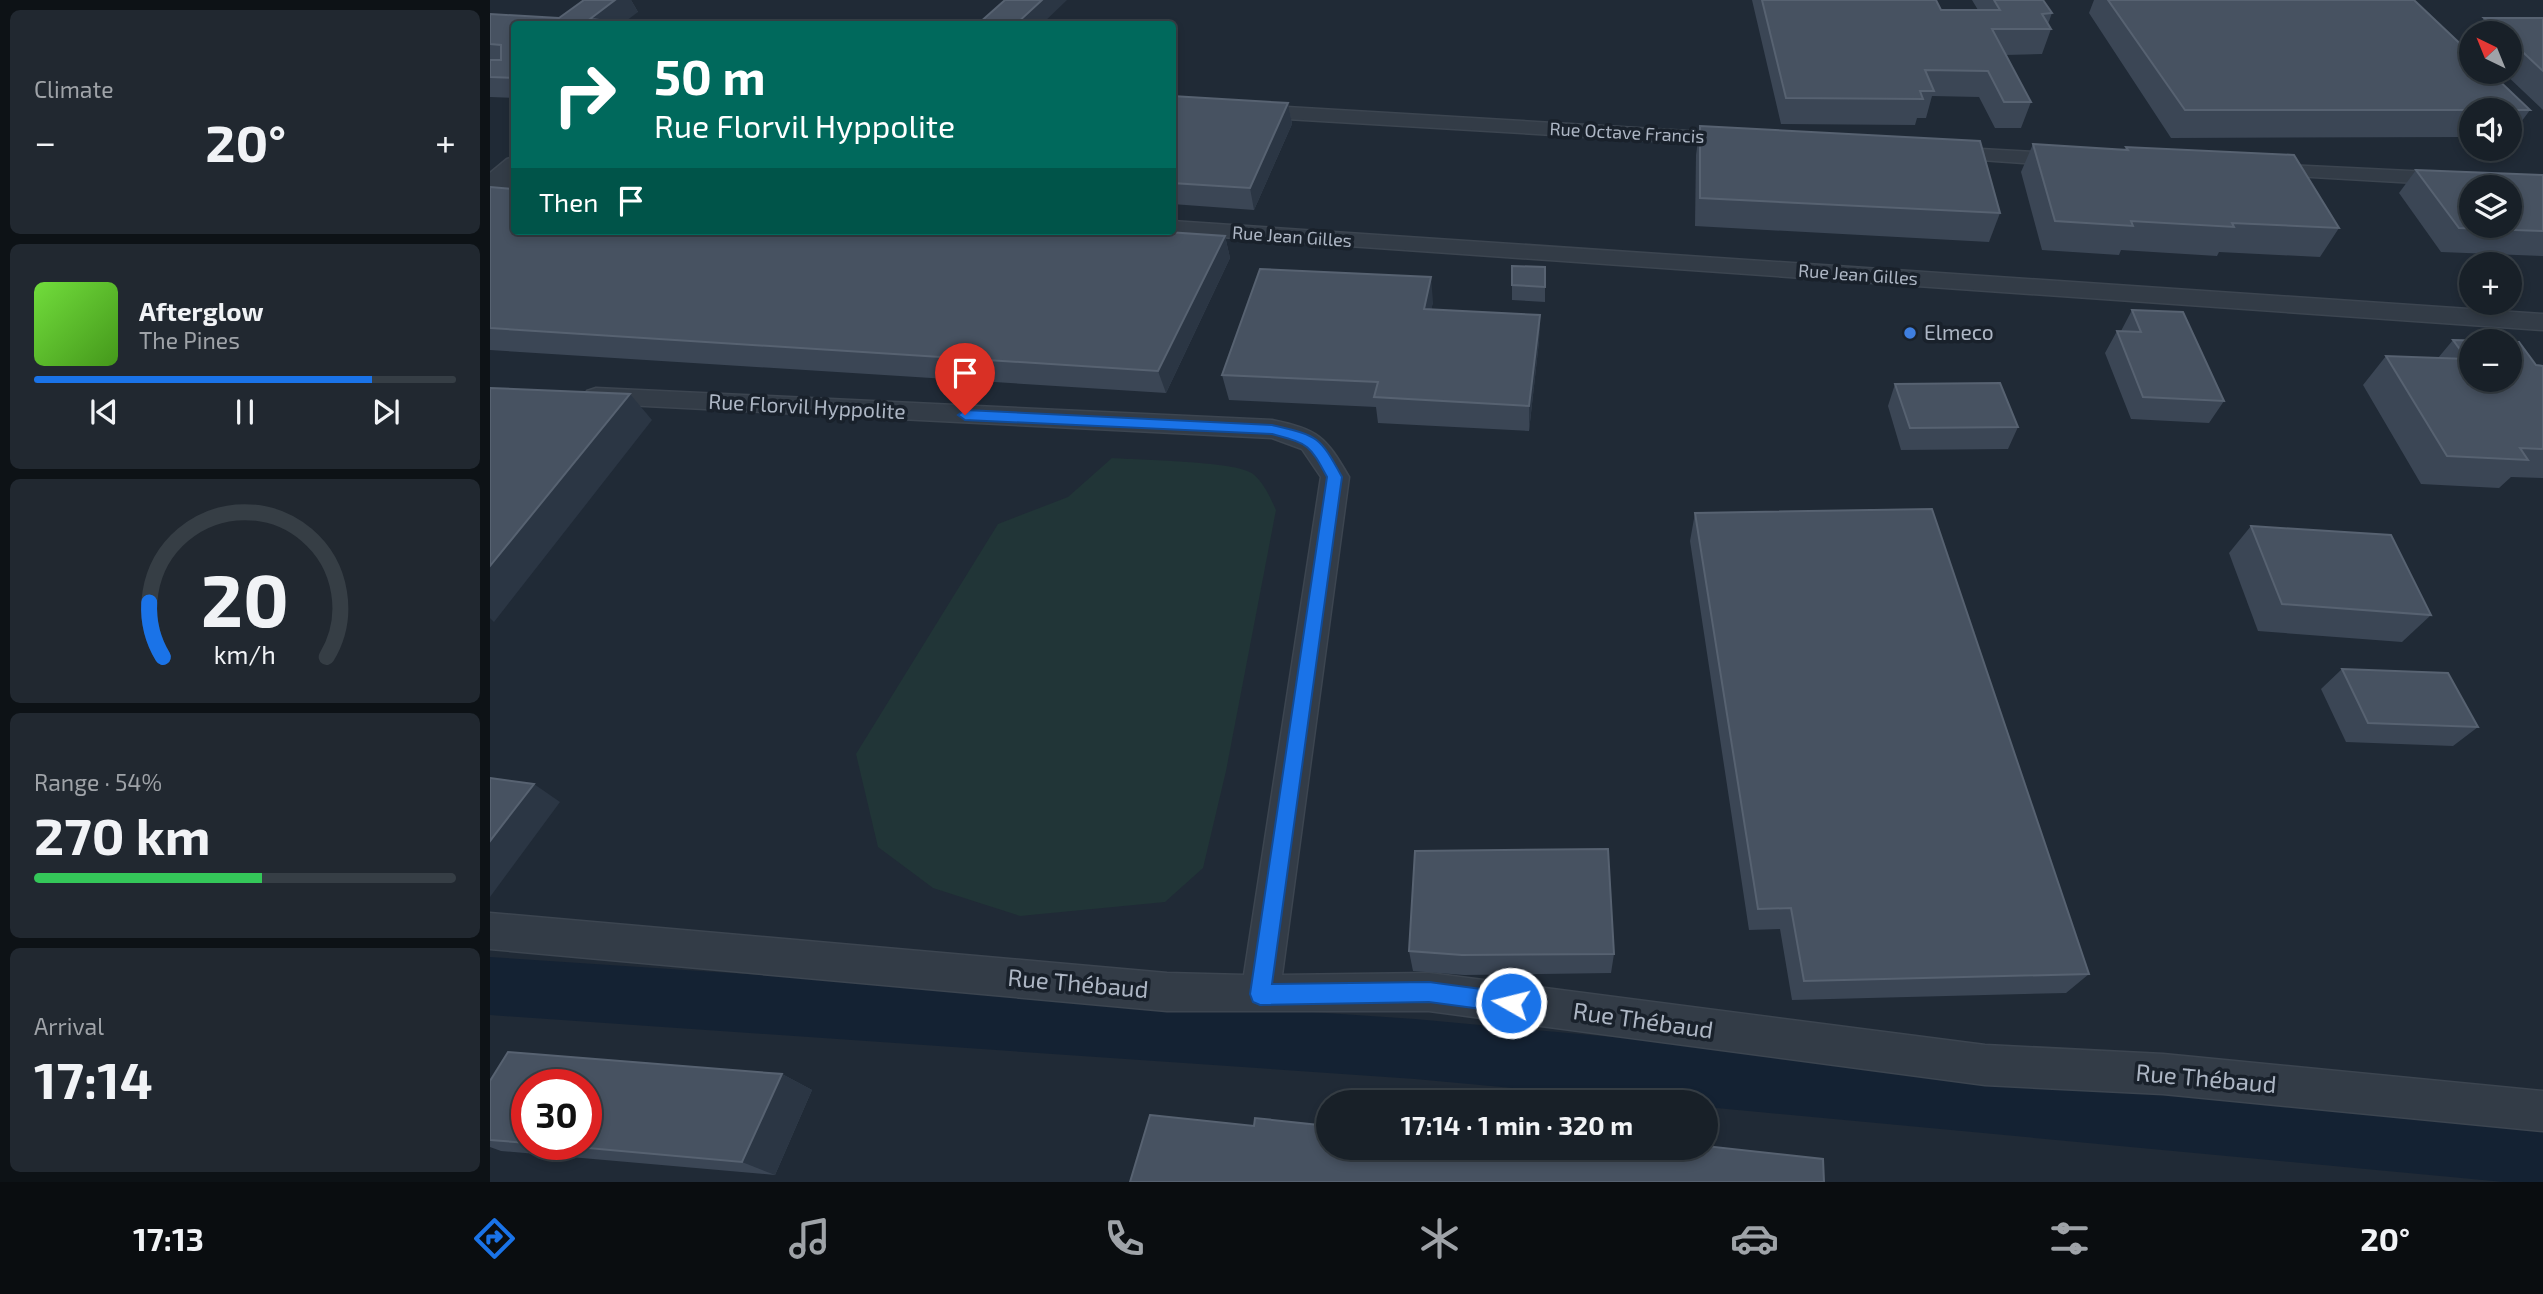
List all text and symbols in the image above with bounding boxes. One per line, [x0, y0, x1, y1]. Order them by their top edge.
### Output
north arrow [2459, 21, 2522, 84]
map controls [2459, 21, 2522, 392]
text: 50 m [654, 46, 766, 105]
icon: right [539, 49, 630, 140]
text: Climate [34, 75, 114, 103]
button: sound [2459, 98, 2522, 161]
text: Rue Florvil Hyppolite [654, 106, 955, 144]
text: 20° [205, 110, 286, 172]
street label: Rue Octave Francis [1549, 117, 1705, 147]
text: − [34, 118, 56, 164]
text: + [435, 118, 456, 164]
button: layers [2459, 175, 2522, 238]
icon: arrive [612, 182, 650, 220]
text: Then [539, 186, 598, 217]
street label: Rue Jean Gilles [1231, 221, 1353, 251]
button: + [2459, 252, 2522, 315]
street label: Rue Jean Gilles [1797, 259, 1919, 289]
text: Afterglow [139, 295, 264, 326]
place label: Elmeco [1924, 319, 1994, 344]
marker: Elmeco [1902, 325, 1918, 341]
text: The Pines [139, 326, 240, 354]
button: − [2459, 329, 2522, 392]
pin [935, 343, 995, 415]
icon: arrive [946, 354, 984, 392]
street label: Rue Florvil Hyppolite [708, 388, 906, 423]
icon: previous [85, 393, 123, 431]
icon: pause [226, 393, 264, 431]
icon: next [367, 393, 405, 431]
text: 20 [201, 554, 289, 642]
text: km/h [214, 639, 276, 669]
text: Range · 54% [34, 768, 162, 796]
text: 270 km [34, 803, 211, 865]
street label: Rue Thébaud [1007, 962, 1150, 1003]
position arrow [1474, 966, 1548, 1040]
street label: Rue Thébaud [1571, 995, 1715, 1044]
text: Arrival [34, 1012, 104, 1040]
text: 17:14 [34, 1047, 153, 1109]
street label: Rue Thébaud [2135, 1057, 2278, 1098]
speed limit sign: 30 [511, 1069, 602, 1160]
text: 17:14 · 1 min · 320 m [1401, 1109, 1633, 1140]
icon: directions [470, 1214, 519, 1263]
icon: music [785, 1214, 834, 1263]
icon: phone [1100, 1214, 1149, 1263]
icon: climate [1415, 1214, 1464, 1263]
icon: car [1730, 1214, 1779, 1263]
icon: filters [2045, 1214, 2094, 1263]
text: 17:13 [133, 1219, 204, 1257]
text: 20° [2360, 1219, 2410, 1257]

